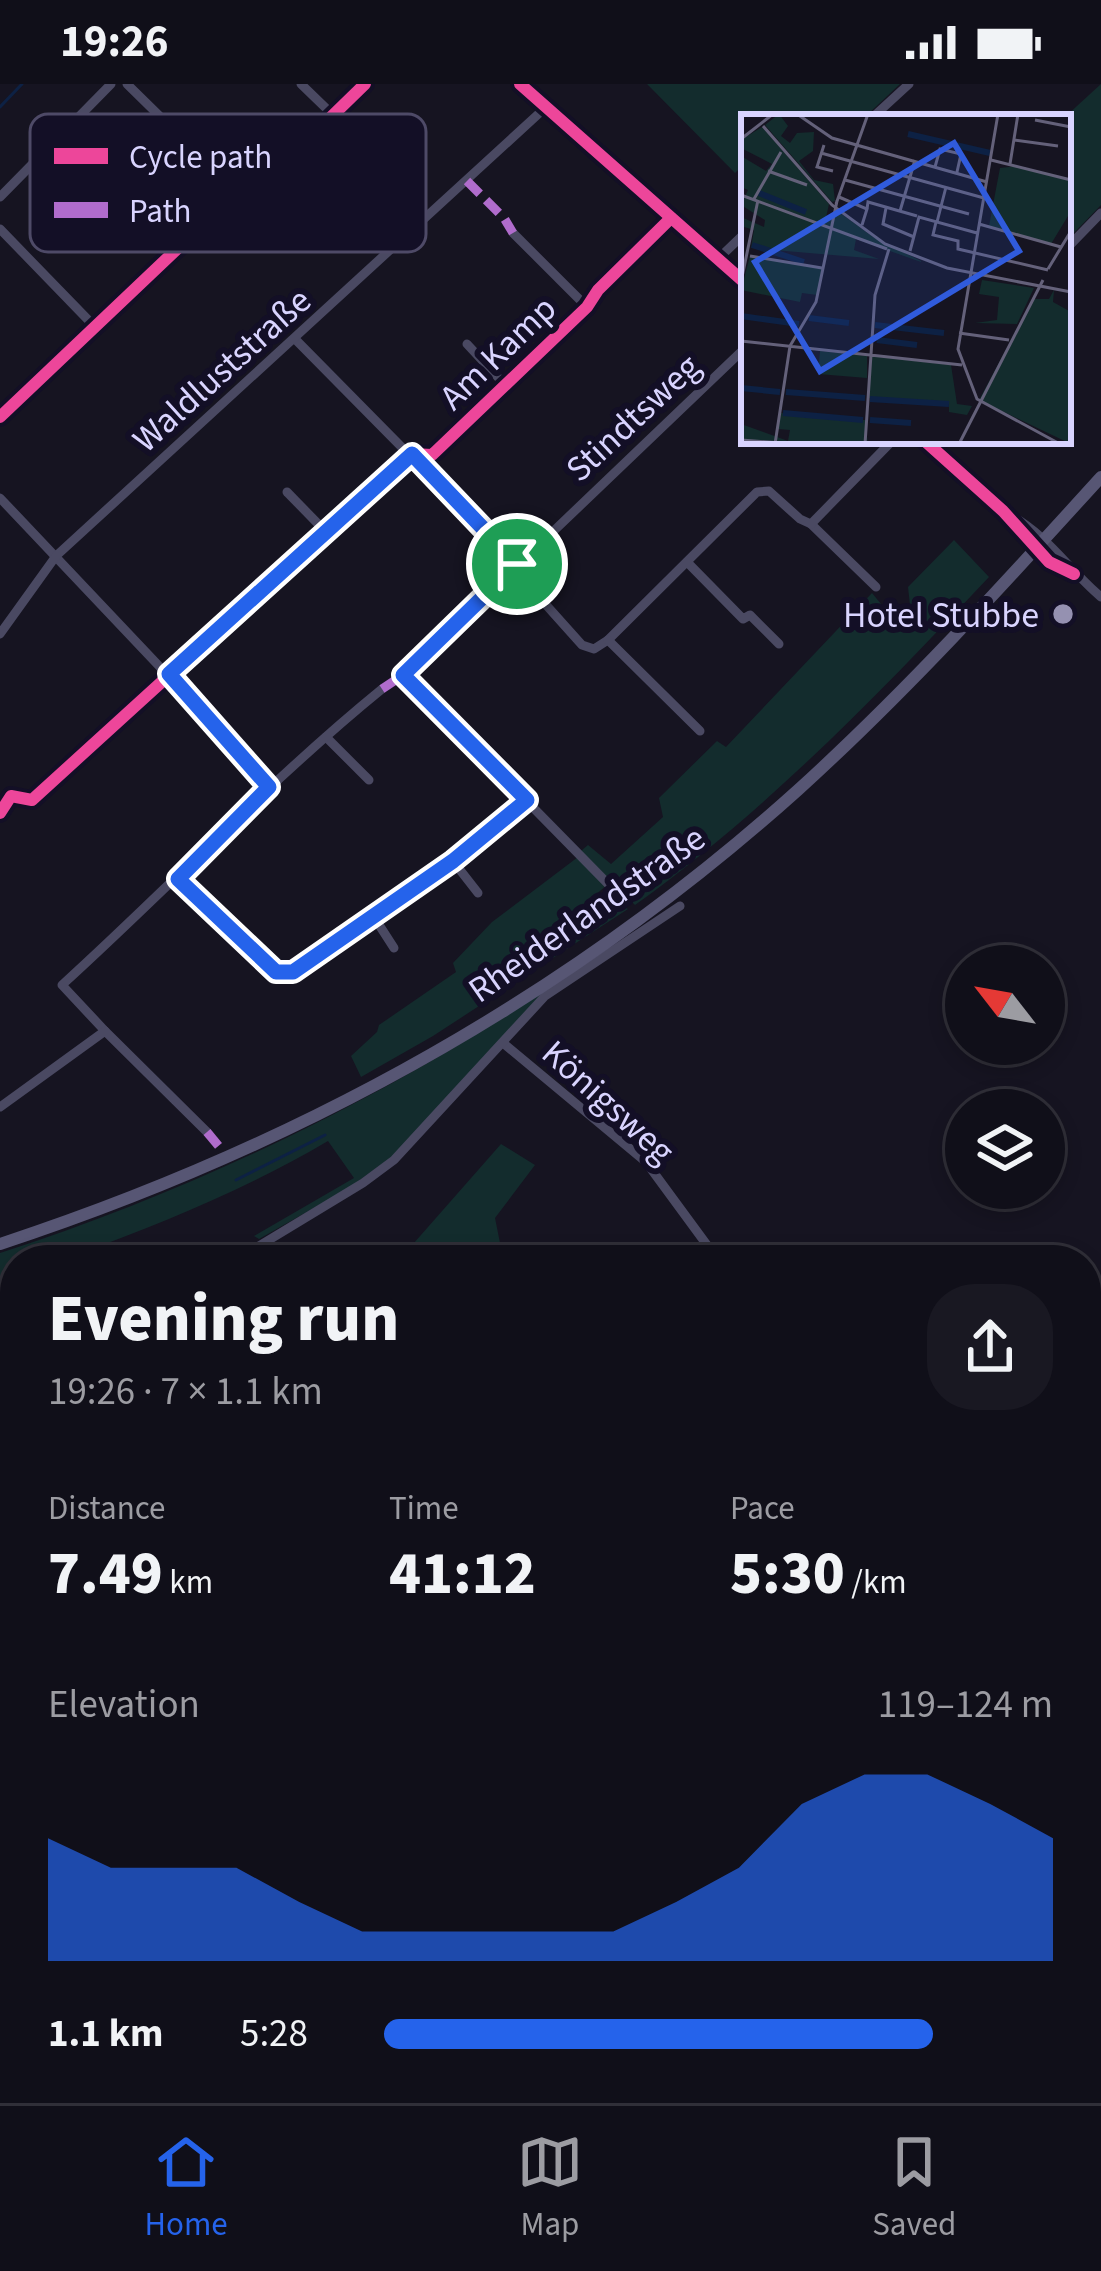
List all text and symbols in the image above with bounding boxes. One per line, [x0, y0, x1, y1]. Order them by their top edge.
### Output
text: 19:26 [60, 10, 169, 74]
legend [30, 114, 426, 252]
inset map [741, 114, 1071, 444]
text: Cycle path [129, 134, 272, 181]
text: Path [129, 188, 192, 235]
street label: Waldluststraße [121, 276, 323, 464]
street label: Am Kamp [428, 284, 568, 422]
street label: Stindtsweg [554, 342, 712, 494]
pin [466, 513, 568, 615]
icon: arrive [484, 531, 550, 597]
place label: Hotel Stubbe [843, 590, 1039, 641]
marker: Hotel Stubbe [1050, 601, 1076, 627]
street label: Rheiderlandstraße [458, 813, 716, 1015]
north arrow [945, 945, 1065, 1065]
map controls [945, 945, 1065, 1209]
street label: Königsweg [530, 1029, 686, 1176]
button: layers [945, 1089, 1065, 1209]
text: Evening run [48, 1272, 399, 1366]
button: share [927, 1284, 1053, 1410]
text: 19:26 · 7 × 1.1 km [48, 1364, 323, 1420]
text: Distance [48, 1485, 165, 1532]
text: Time [389, 1485, 459, 1532]
text: Pace [730, 1485, 795, 1532]
text: 7.49 [48, 1532, 163, 1617]
text: 41:12 [389, 1532, 536, 1617]
text: 5:30 [730, 1532, 845, 1617]
text: km [163, 1559, 213, 1606]
text: /km [845, 1559, 907, 1606]
text: Elevation [48, 1677, 200, 1733]
text: 119–124 m [878, 1677, 1053, 1733]
text: 1.1 km [48, 2006, 163, 2062]
text: 5:28 [240, 2006, 308, 2062]
tab: Home [145, 2129, 228, 2248]
tab: Map [517, 2129, 583, 2248]
tab: Saved [872, 2129, 956, 2248]

